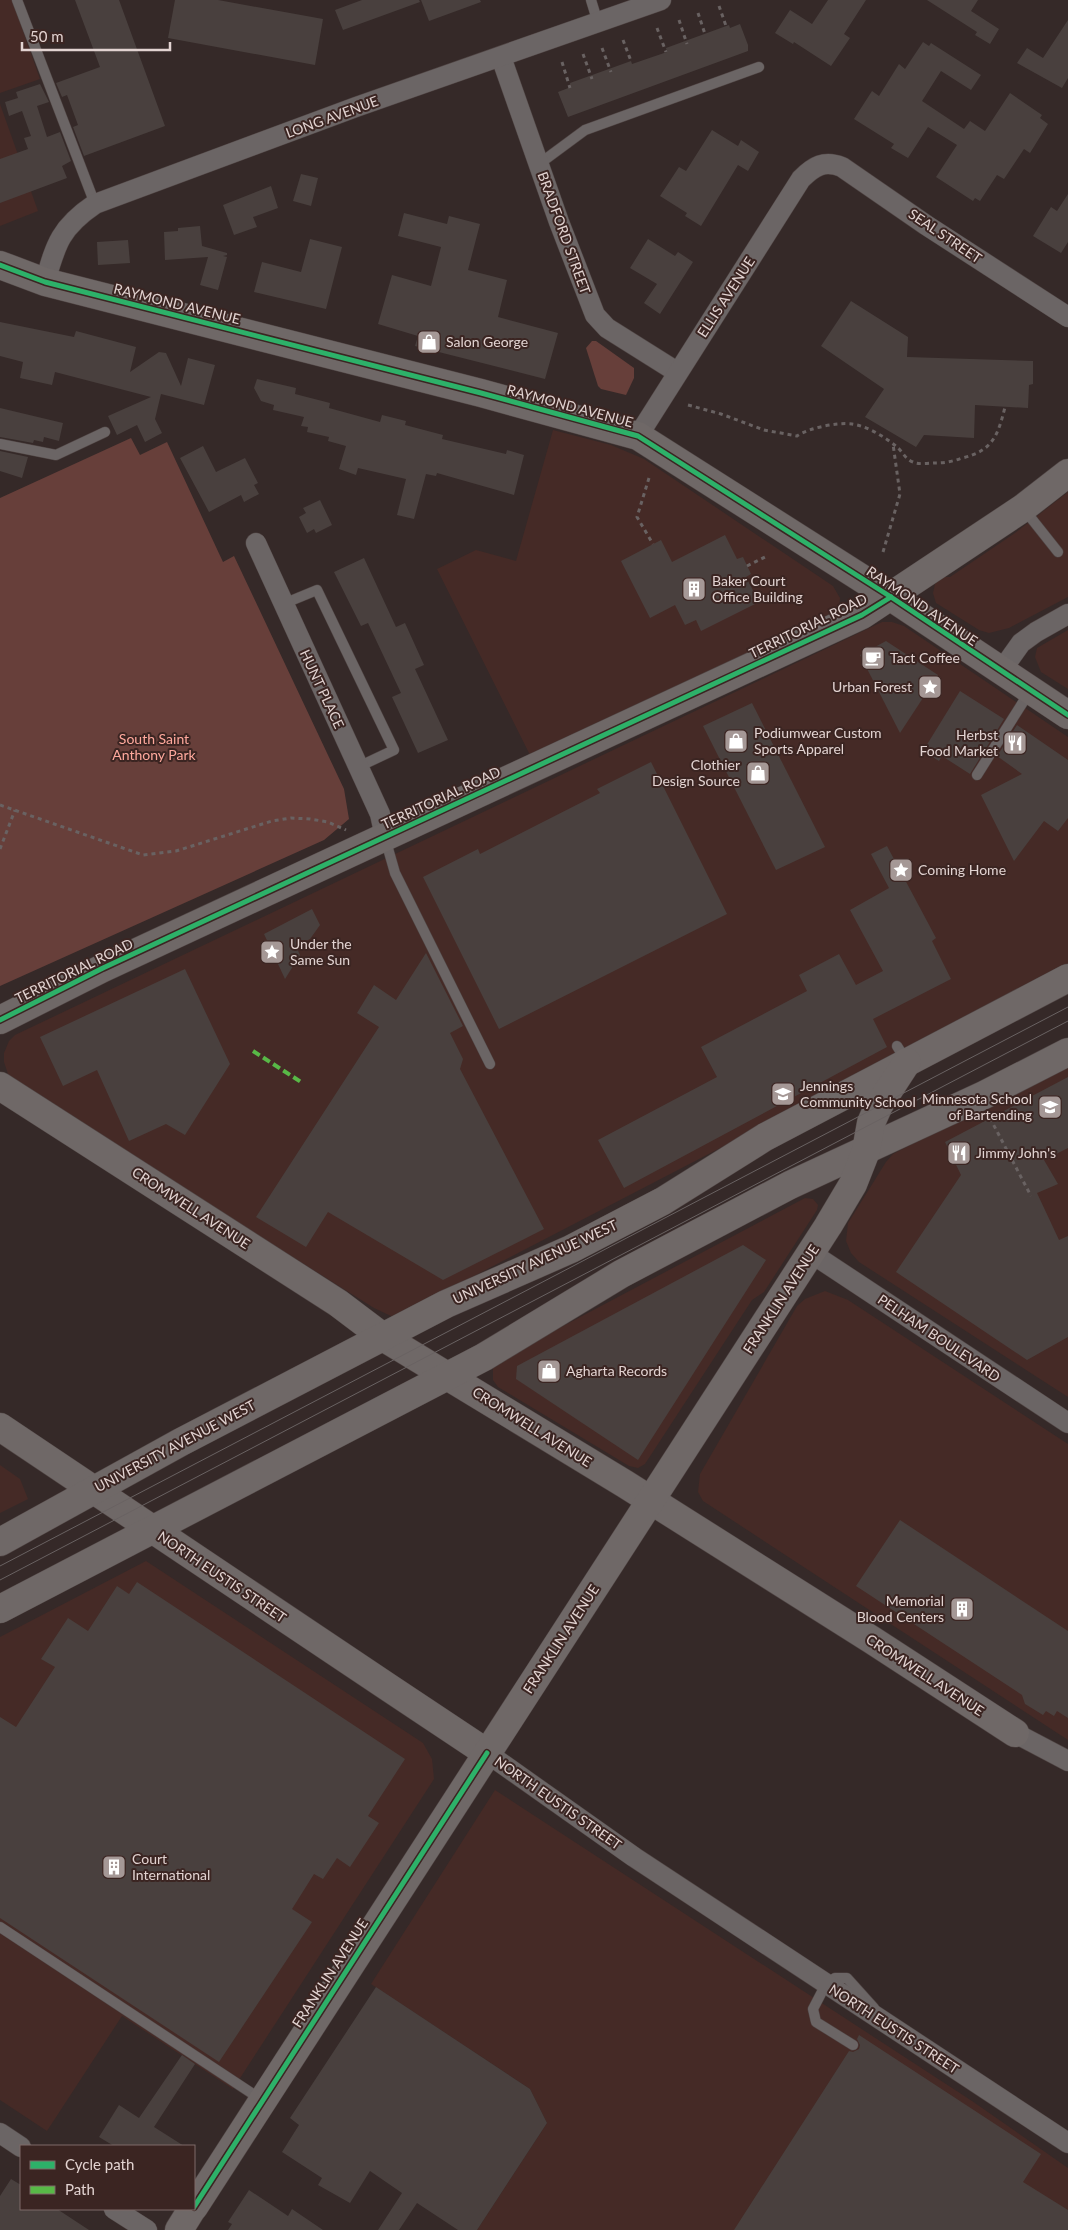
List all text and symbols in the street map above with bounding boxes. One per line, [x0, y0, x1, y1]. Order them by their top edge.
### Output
scale bar [22, 20, 170, 52]
text: 50 m [30, 27, 64, 45]
street label: LONG AVENUE [283, 92, 380, 141]
street label: BRADFORD STREET [534, 169, 595, 297]
street label: SEAL STREET [905, 205, 986, 267]
street label: ELLIS AVENUE [693, 253, 758, 340]
street label: RAYMOND AVENUE [112, 280, 242, 327]
shop icon: Salon George [416, 329, 442, 355]
place label: Salon George [446, 333, 528, 350]
street label: RAYMOND AVENUE [505, 380, 635, 431]
street label: RAYMOND AVENUE [864, 562, 981, 649]
place label: Baker Court Office Building [712, 572, 803, 605]
building icon: Baker Court Office Building [681, 576, 707, 602]
street label: TERRITORIAL ROAD [746, 590, 870, 661]
cafe icon: Tact Coffee [860, 645, 886, 671]
street label: HUNT PLACE [297, 647, 348, 731]
place label: Tact Coffee [890, 649, 960, 666]
place icon: Urban Forest [917, 674, 943, 700]
place label: Urban Forest [832, 678, 912, 695]
place label: Podiumwear Custom Sports Apparel [754, 724, 882, 757]
place label: Herbst Food Market [919, 726, 998, 759]
shop icon: Podiumwear Custom Sports Apparel [723, 728, 749, 754]
park label: South Saint Anthony Park [112, 730, 197, 763]
restaurant icon: Herbst Food Market [1002, 730, 1028, 756]
place label: Clothier Design Source [652, 756, 740, 789]
shop icon: Clothier Design Source [745, 760, 771, 786]
street label: TERRITORIAL ROAD [379, 763, 503, 833]
place icon: Coming Home [888, 857, 914, 883]
place label: Coming Home [918, 861, 1006, 878]
street label: TERRITORIAL ROAD [12, 935, 136, 1006]
place label: Under the Same Sun [290, 935, 352, 968]
place icon: Under the Same Sun [259, 939, 285, 965]
place label: Jennings Community School [800, 1077, 916, 1110]
school or university icon: Jennings Community School [770, 1081, 796, 1107]
place label: Minnesota School of Bartending [922, 1090, 1032, 1123]
school or university icon: Minnesota School of Bartending [1037, 1094, 1063, 1120]
restaurant icon: Jimmy John's [946, 1140, 972, 1166]
place label: Jimmy John's [976, 1144, 1056, 1161]
street label: CROMWELL AVENUE [129, 1163, 253, 1252]
street label: UNIVERSITY AVENUE WEST [450, 1216, 620, 1307]
street label: FRANKLIN AVENUE [739, 1241, 822, 1356]
street label: PELHAM BOULEVARD [875, 1290, 1004, 1385]
shop icon: Agharta Records [536, 1358, 562, 1384]
place label: Agharta Records [566, 1362, 667, 1379]
street label: CROMWELL AVENUE [470, 1383, 595, 1470]
street label: UNIVERSITY AVENUE WEST [92, 1396, 259, 1495]
street label: NORTH EUSTIS STREET [155, 1527, 290, 1626]
street label: FRANKLIN AVENUE [519, 1581, 602, 1696]
place label: Memorial Blood Centers [857, 1592, 944, 1625]
building icon: Memorial Blood Centers [949, 1596, 975, 1622]
street label: CROMWELL AVENUE [863, 1630, 987, 1719]
street label: NORTH EUSTIS STREET [491, 1752, 626, 1853]
place label: Court International [132, 1850, 210, 1883]
building icon: Court International [101, 1854, 127, 1880]
street label: FRANKLIN AVENUE [288, 1915, 371, 2030]
street label: NORTH EUSTIS STREET [826, 1980, 963, 2077]
legend [20, 2145, 195, 2210]
text: Cycle path [65, 2155, 134, 2173]
text: Path [65, 2180, 95, 2198]

